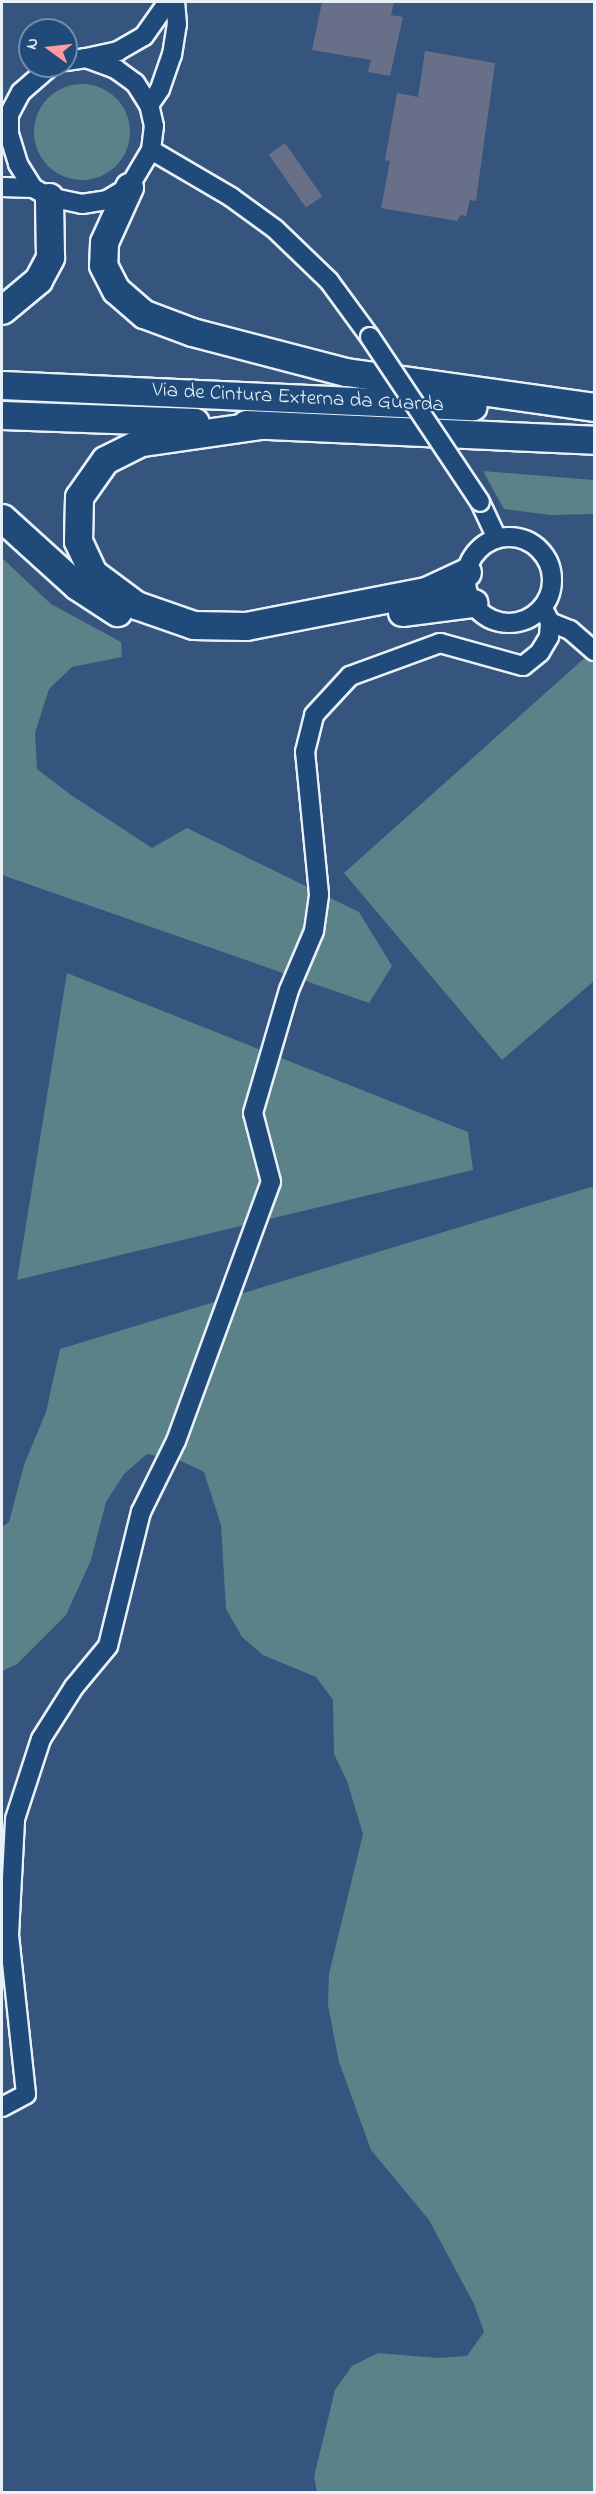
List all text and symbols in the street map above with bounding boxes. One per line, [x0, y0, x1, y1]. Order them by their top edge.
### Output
north arrow [18, 18, 78, 78]
text: N [20, 36, 46, 52]
street label: Via de Cintura Externa da Guarda [152, 378, 444, 418]

